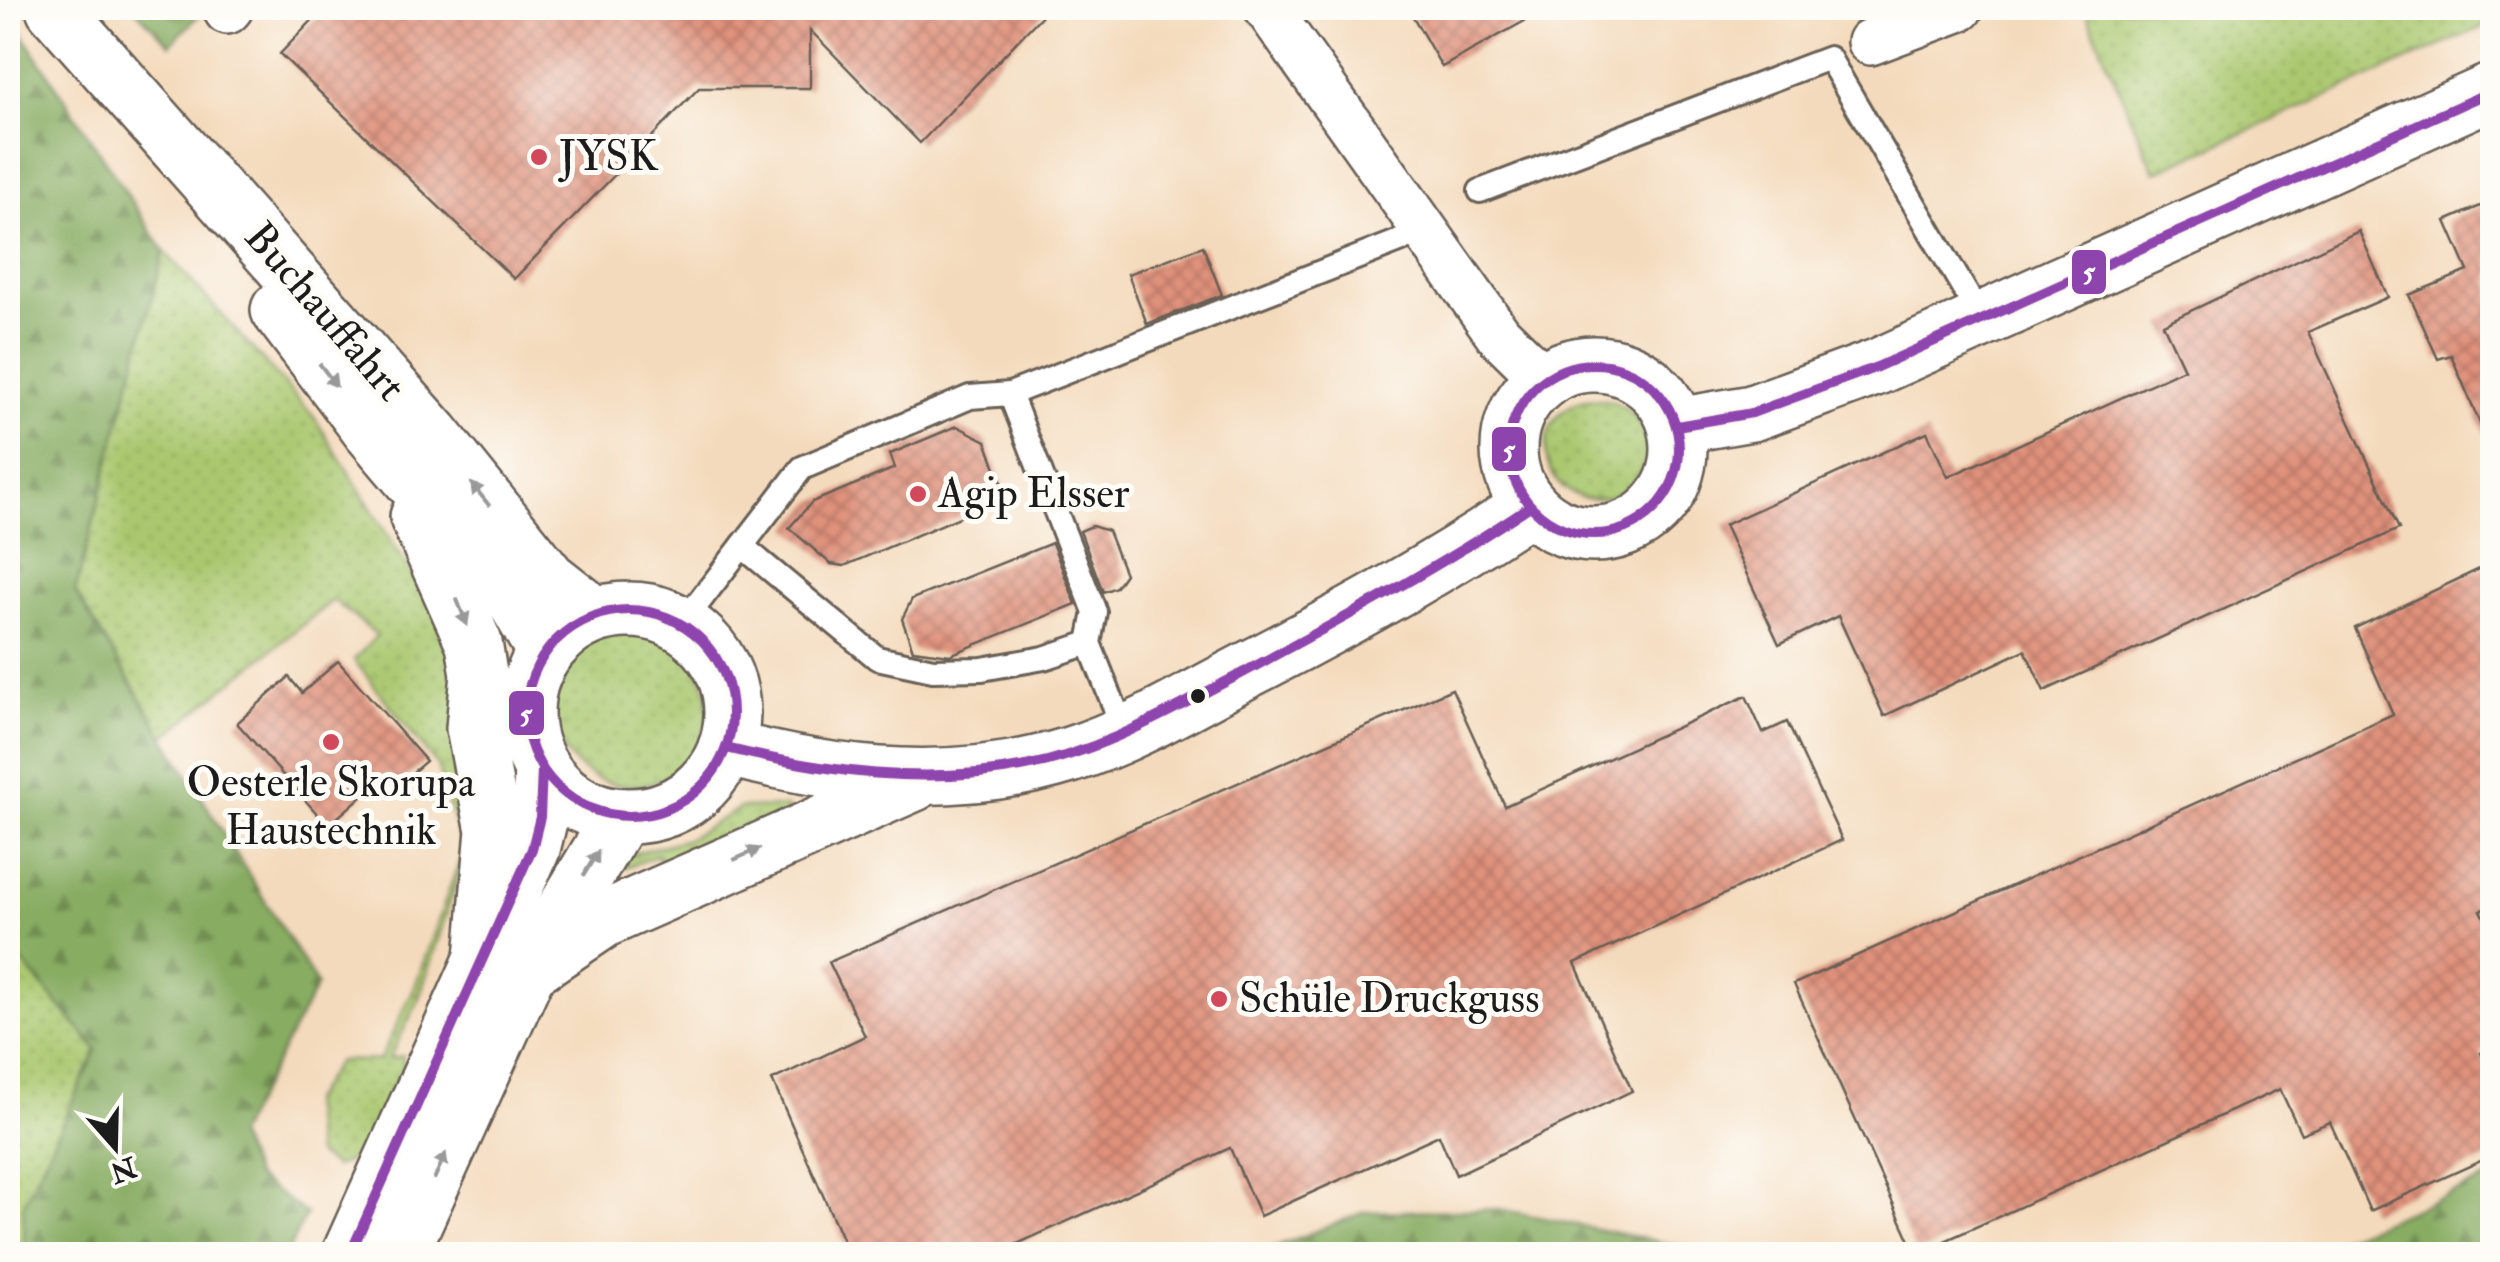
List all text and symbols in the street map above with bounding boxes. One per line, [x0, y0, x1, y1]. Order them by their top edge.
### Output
place label: JYSK [558, 131, 659, 183]
marker: JYSK [528, 146, 550, 168]
street label: Buchauffahrt [233, 212, 417, 412]
line badge: 5 [2070, 248, 2108, 296]
text: 5 [2083, 255, 2096, 290]
one-way arrow [318, 362, 338, 388]
line badge: 5 [1490, 425, 1528, 473]
text: 5 [1503, 433, 1516, 468]
place label: Agip Elsser [937, 468, 1130, 520]
one-way arrow [470, 482, 491, 507]
marker: Agip Elsser [907, 483, 929, 505]
one-way arrow [454, 597, 470, 626]
unlabelled marker [1188, 686, 1208, 706]
line badge: 5 [507, 689, 546, 737]
text: 5 [520, 697, 533, 732]
marker: Oesterle Skorupa Haustechnik [320, 731, 342, 753]
place label: Oesterle Skorupa Haustechnik [187, 757, 476, 857]
one-way arrow [733, 846, 762, 863]
one-way arrow [582, 849, 599, 877]
place label: Schüle Druckguss [1239, 973, 1540, 1025]
marker: Schüle Druckguss [1208, 988, 1230, 1010]
north arrow [65, 1097, 165, 1197]
text: N [104, 1148, 142, 1190]
one-way arrow [432, 1151, 448, 1181]

